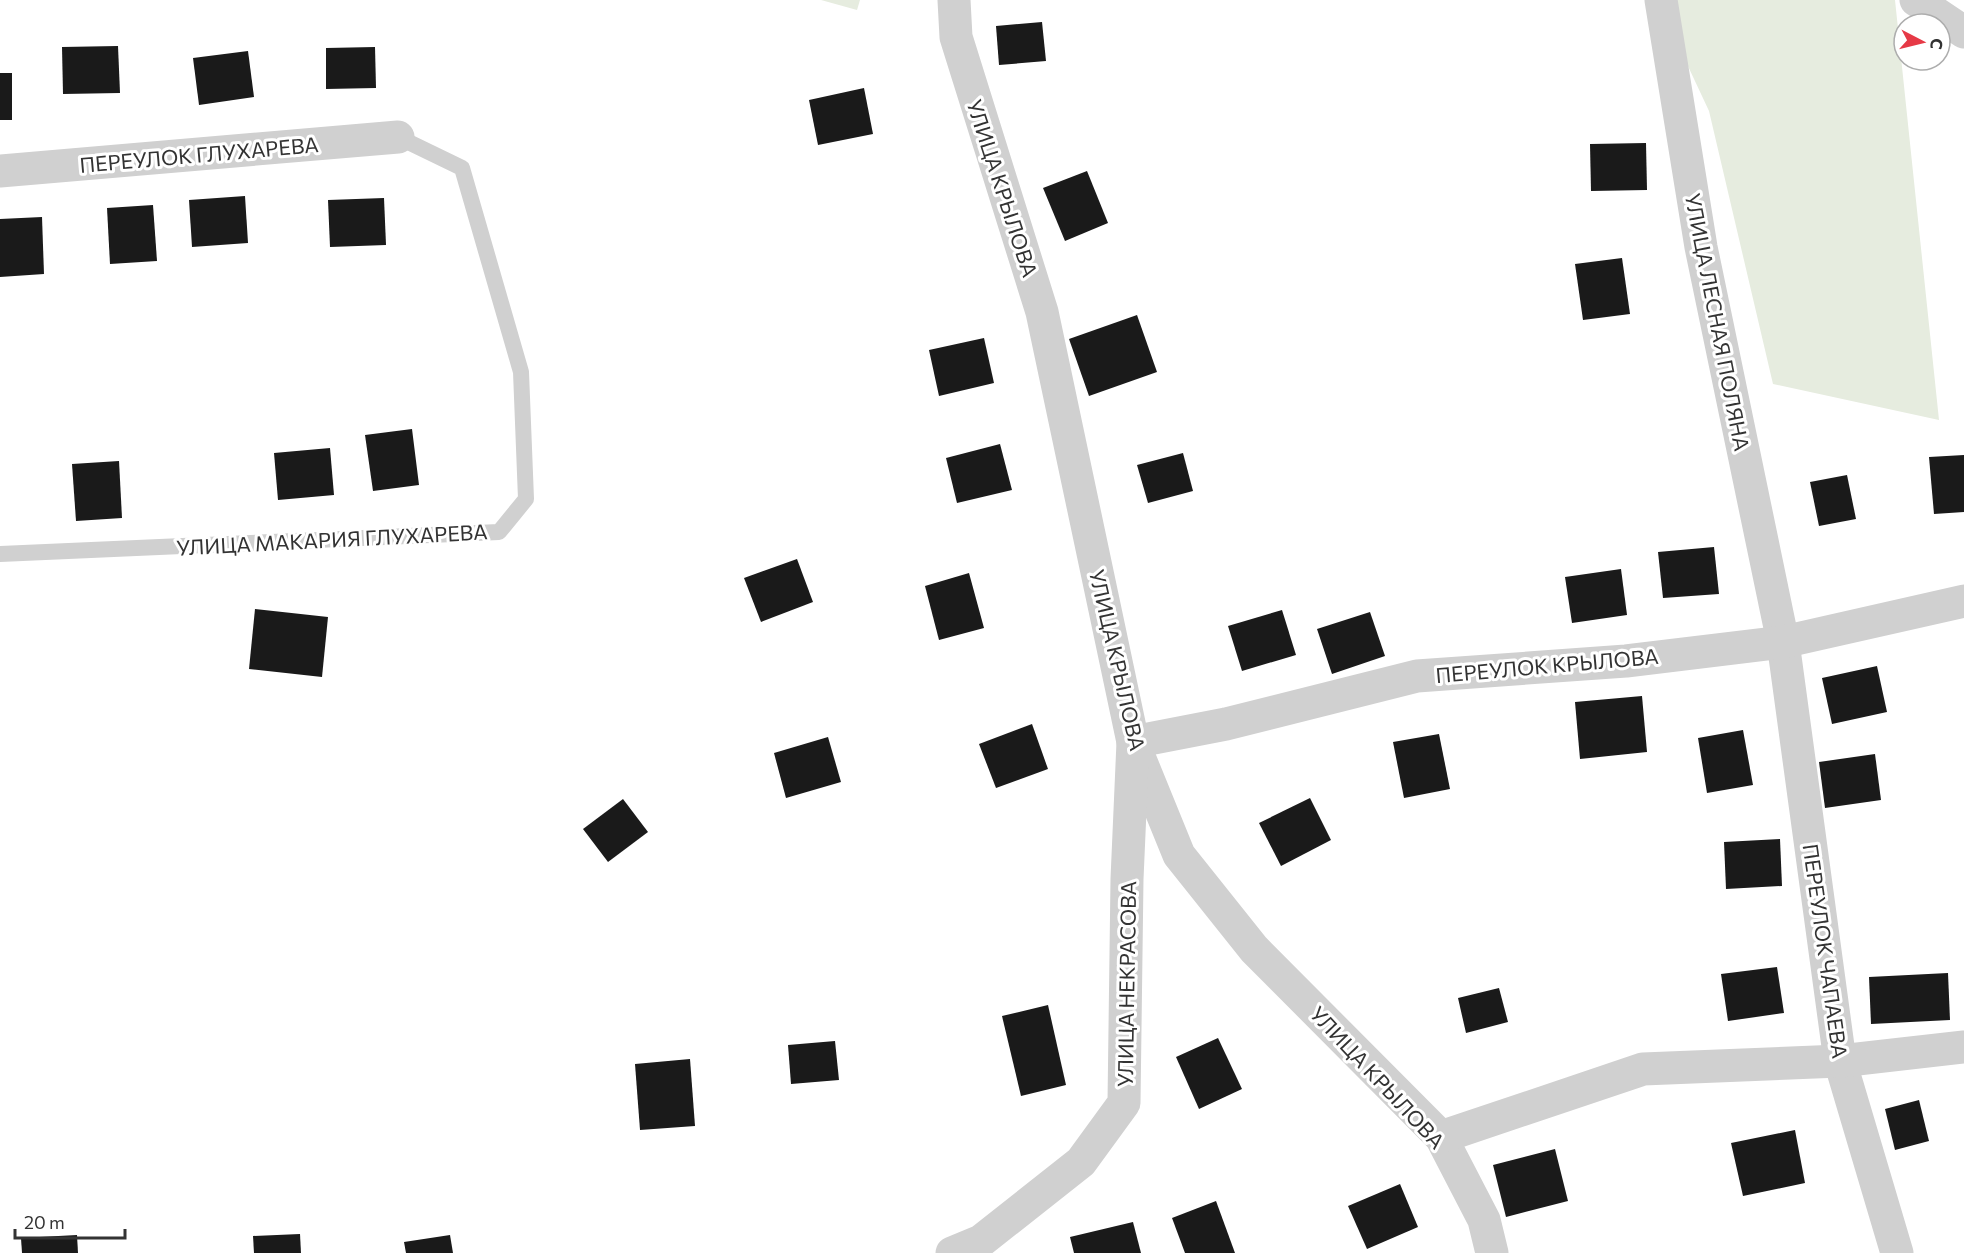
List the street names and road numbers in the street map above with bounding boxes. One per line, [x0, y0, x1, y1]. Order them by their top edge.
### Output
street label: УЛИЦА КРЫЛОВА [962, 96, 1044, 280]
street label: ПЕРЕУЛОК ГЛУХАРЕВА [78, 131, 320, 177]
street label: УЛИЦА ЛЕСНАЯ ПОЛЯНА [1681, 191, 1755, 453]
street label: УЛИЦА МАКАРИЯ ГЛУХАРЕВА [176, 518, 488, 560]
street label: УЛИЦА КРЫЛОВА [1085, 567, 1151, 753]
street label: ПЕРЕУЛОК КРЫЛОВА [1434, 643, 1660, 687]
street label: ПЕРЕУЛОК ЧАПАЕВА [1799, 842, 1853, 1060]
street label: УЛИЦА НЕКРАСОВА [1112, 881, 1140, 1087]
street label: УЛИЦА КРЫЛОВА [1306, 1001, 1450, 1153]

